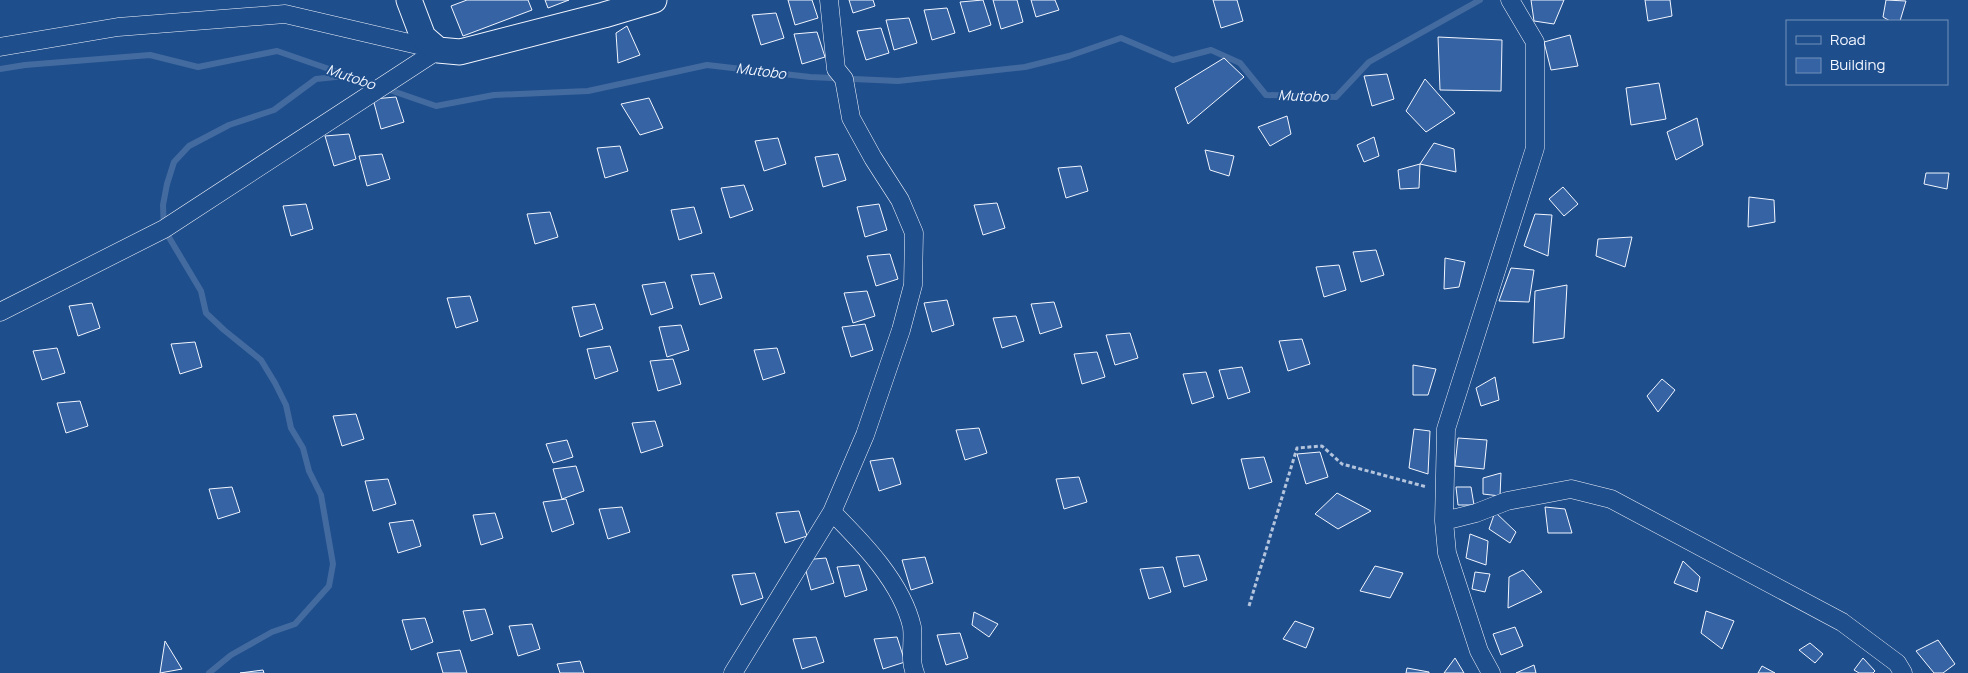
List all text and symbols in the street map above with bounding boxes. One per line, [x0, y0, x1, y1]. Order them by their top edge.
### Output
legend [1786, 20, 1948, 85]
text: Road [1830, 29, 1866, 50]
text: Building [1830, 54, 1885, 75]
water label: Mutobo [735, 58, 788, 83]
water label: Mutobo [324, 59, 379, 94]
water label: Mutobo [1278, 85, 1329, 106]

